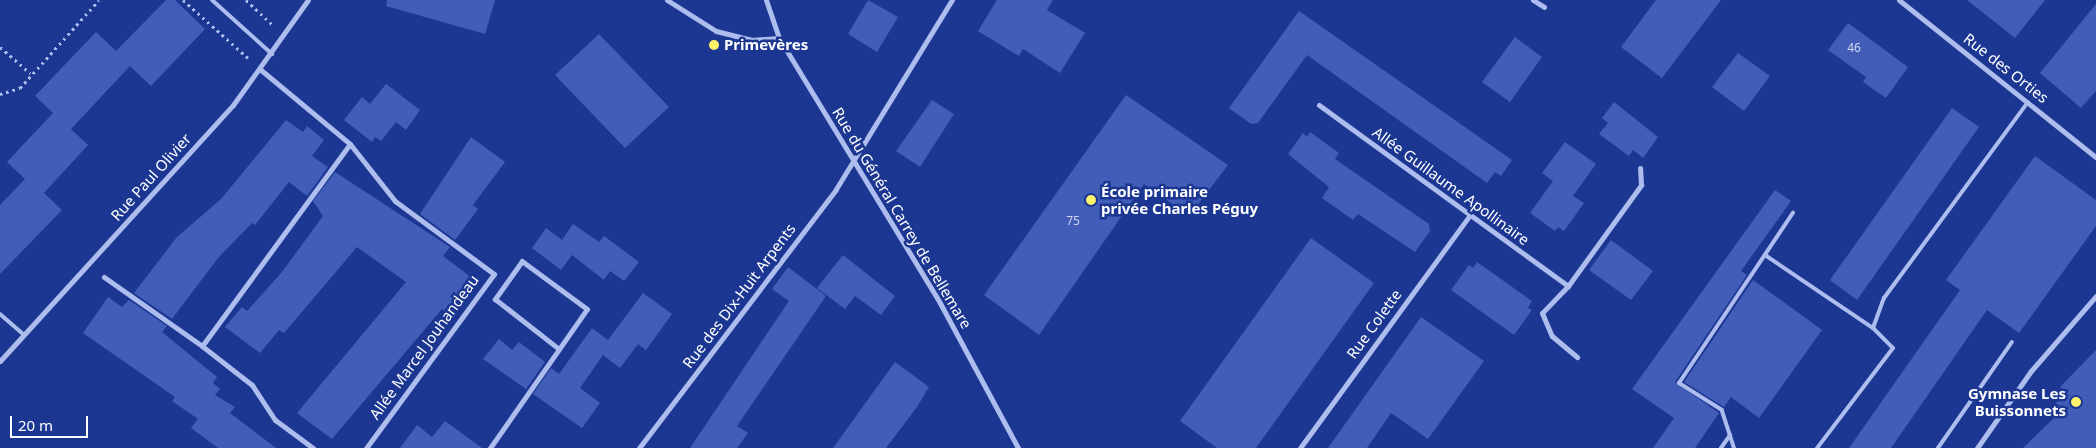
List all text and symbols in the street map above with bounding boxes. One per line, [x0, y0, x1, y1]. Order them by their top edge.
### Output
street label: Rue des Orties [1960, 29, 2052, 107]
place label: Primevères [724, 36, 808, 54]
marker: Primevères [708, 39, 720, 51]
house number: 46 [1847, 41, 1861, 55]
street label: Rue du Général Carrey de Bellemare [829, 104, 975, 332]
street label: Allée Guillaume Apollinaire [1369, 123, 1533, 249]
street label: Rue Paul Olivier [107, 130, 195, 224]
place label: École primaire privée Charles Péguy [1101, 182, 1258, 217]
marker: École primaire privée Charles Péguy [1085, 194, 1097, 206]
house number: 75 [1066, 214, 1080, 228]
street label: Rue des Dix-Huit Arpents [679, 220, 799, 372]
street label: Allée Marcel Jouhandeau [366, 271, 482, 423]
street label: Rue Colette [1343, 286, 1405, 362]
place label: Gymnase Les Buissonnets [1968, 384, 2066, 419]
marker: Gymnase Les Buissonnets [2070, 396, 2082, 408]
scale bar [12, 406, 90, 438]
text: 20 m [18, 415, 53, 435]

